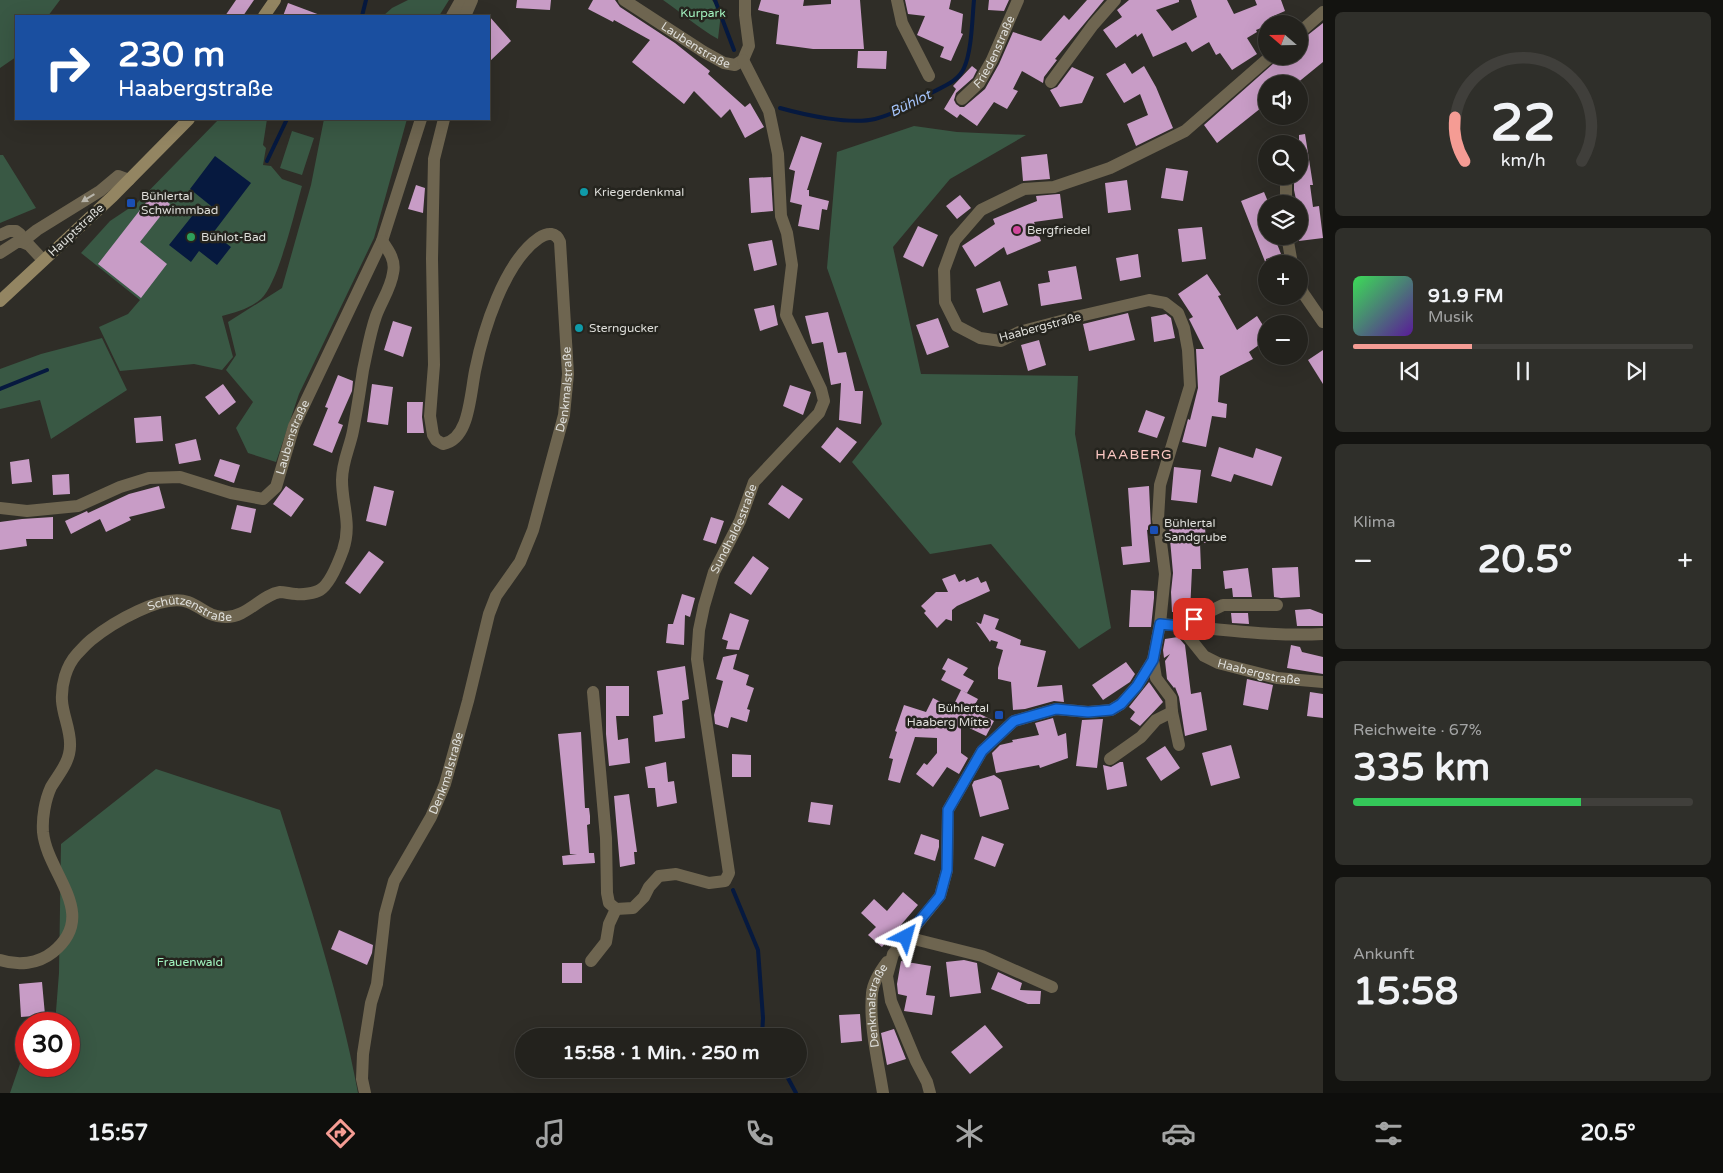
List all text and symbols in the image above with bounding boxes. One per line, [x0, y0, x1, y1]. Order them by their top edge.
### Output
park label: Kurpark [680, 6, 726, 20]
street label: Friedenstraße [971, 13, 1017, 91]
north arrow [1258, 15, 1308, 65]
map controls [1258, 15, 1308, 365]
street label: Laubenstraße [659, 19, 731, 71]
text: 230 m [118, 34, 225, 76]
icon: right [35, 35, 100, 100]
button: sound [1258, 75, 1308, 125]
text: Haabergstraße [118, 76, 273, 102]
water label: Bühlot [887, 85, 935, 121]
text: 22 [1490, 92, 1556, 155]
button: search [1258, 135, 1308, 185]
text: km/h [1501, 150, 1545, 171]
place label: Kriegerdenkmal [594, 185, 684, 199]
marker: Kriegerdenkmal [578, 186, 590, 198]
place label: Bühlertal Schwimmbad [141, 189, 218, 217]
one-way arrow [82, 194, 95, 203]
button: layers [1258, 195, 1308, 245]
marker: Bühlertal Schwimmbad [125, 197, 137, 209]
street label: Hauptstraße [45, 201, 107, 259]
place label: Bergfriedel [1027, 223, 1090, 237]
marker: Bergfriedel [1011, 224, 1023, 236]
place label: Bühlot-Bad [201, 230, 266, 244]
marker: Bühlot-Bad [185, 231, 197, 243]
button: + [1258, 255, 1308, 305]
text: 91.9 FM [1428, 285, 1504, 307]
text: Musik [1428, 307, 1473, 327]
street label: Haabergstraße [997, 309, 1083, 345]
button: − [1258, 315, 1308, 365]
place label: Sterngucker [589, 321, 659, 335]
marker: Sterngucker [573, 322, 585, 334]
street label: Denkmalstraße [553, 346, 575, 434]
icon: previous [1396, 357, 1424, 385]
icon: pause [1509, 357, 1537, 385]
icon: next [1622, 357, 1650, 385]
street label: Laubenstraße [273, 398, 312, 476]
district label: HAABERG [1095, 446, 1173, 463]
street label: Sundhaldestraße [707, 482, 760, 576]
text: Klima [1353, 512, 1395, 532]
place label: Bühlertal Sandgrube [1164, 516, 1227, 544]
marker: Bühlertal Sandgrube [1148, 524, 1160, 536]
text: 20.5° [1478, 537, 1573, 583]
text: − [1353, 544, 1373, 578]
text: + [1677, 544, 1693, 578]
street label: Schützenstraße [145, 593, 233, 624]
pin [1173, 598, 1215, 640]
icon: arrive [1180, 605, 1208, 633]
street label: Haabergstraße [1216, 656, 1301, 687]
place label: Bühlertal Haaberg Mitte [907, 701, 989, 729]
marker: Bühlertal Haaberg Mitte [993, 709, 1005, 721]
text: Reichweite · 67% [1353, 720, 1482, 740]
street label: Denkmalstraße [426, 730, 466, 816]
text: 335 km [1353, 745, 1490, 791]
position arrow [879, 910, 931, 962]
text: Ankunft [1353, 944, 1415, 964]
park label: Frauenwald [157, 955, 223, 969]
street label: Denkmalstraße [864, 961, 891, 1049]
text: 15:58 [1353, 969, 1458, 1015]
speed limit sign: 30 [15, 1012, 80, 1077]
text: 15:58 · 1 Min. · 250 m [563, 1042, 759, 1064]
icon: directions [323, 1116, 358, 1151]
icon: music [533, 1116, 568, 1151]
icon: phone [742, 1116, 777, 1151]
icon: climate [952, 1116, 987, 1151]
icon: car [1161, 1116, 1196, 1151]
icon: filters [1371, 1116, 1406, 1151]
text: 15:57 [87, 1120, 148, 1146]
text: 20.5° [1581, 1120, 1636, 1146]

